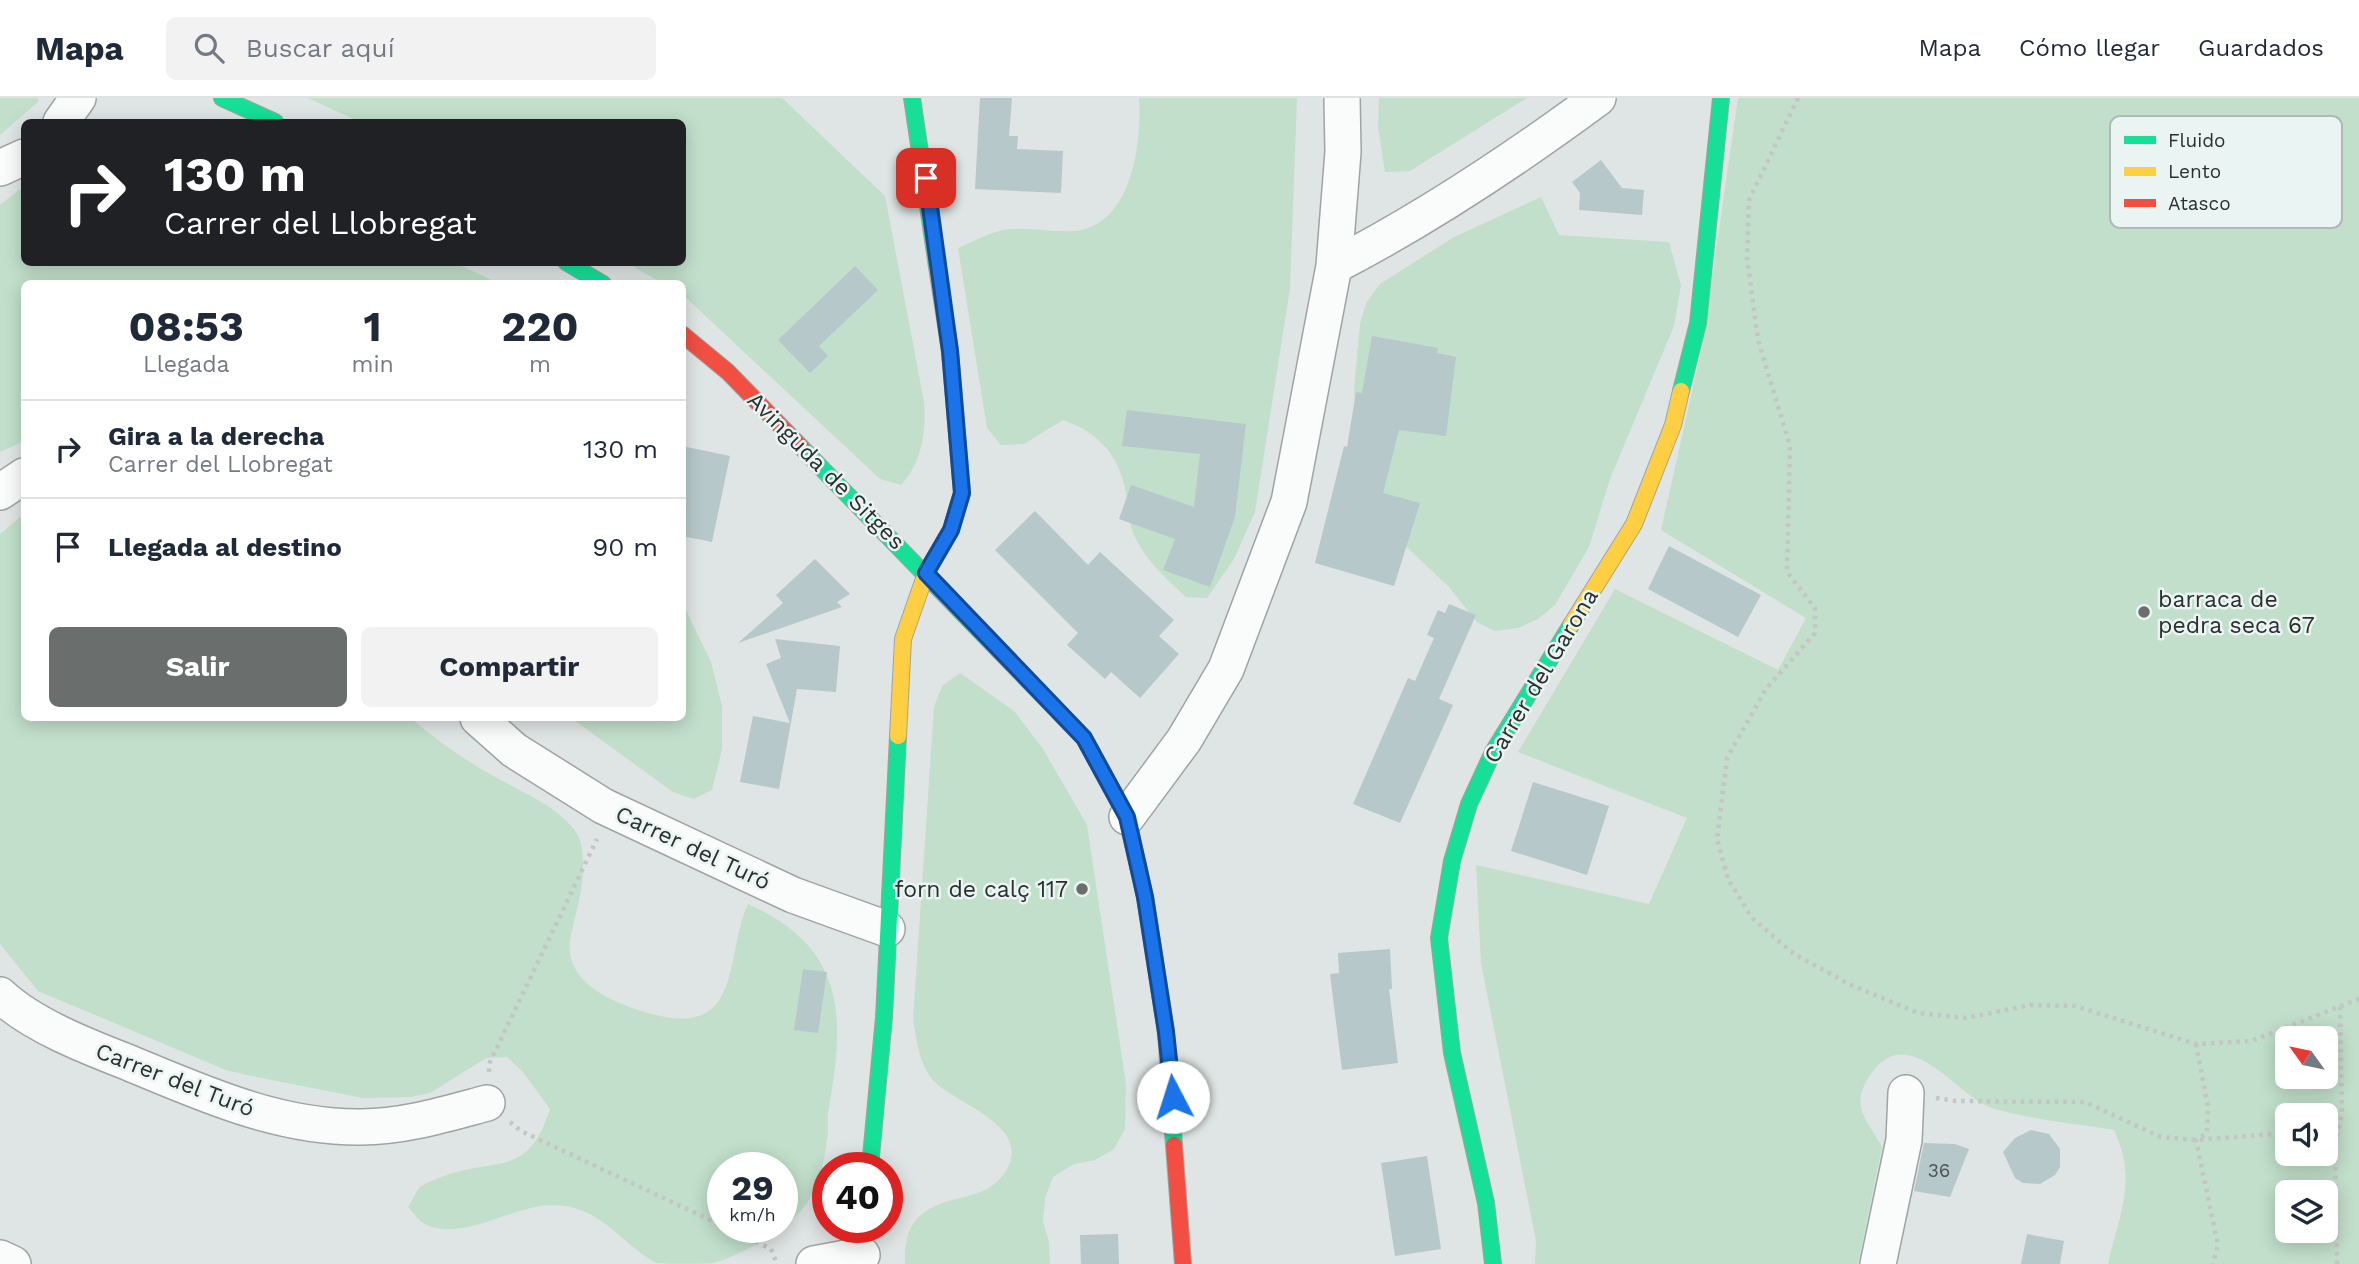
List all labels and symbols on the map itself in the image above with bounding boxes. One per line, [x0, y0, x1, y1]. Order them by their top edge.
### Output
legend [2110, 116, 2342, 228]
text: Fluido [2168, 129, 2226, 152]
pin [896, 148, 956, 208]
text: Lento [2168, 160, 2221, 183]
text: Atasco [2168, 192, 2231, 215]
street label: Avinguda de Sitges [742, 387, 910, 555]
street label: Carrer del Garona [1478, 584, 1604, 768]
place label: barraca de pedra seca 67 [2158, 586, 2315, 639]
marker: barraca de pedra seca 67 [2136, 604, 2152, 620]
street label: Carrer del Turó [611, 800, 775, 896]
place label: forn de calç 117 [894, 876, 1068, 903]
marker: forn de calç 117 [1074, 881, 1090, 897]
north arrow [2275, 1026, 2338, 1088]
street label: Carrer del Turó [92, 1037, 258, 1123]
position arrow [1136, 1060, 1210, 1134]
speed limit sign: 40 [812, 1152, 903, 1243]
house number: 36 [1928, 1159, 1950, 1182]

